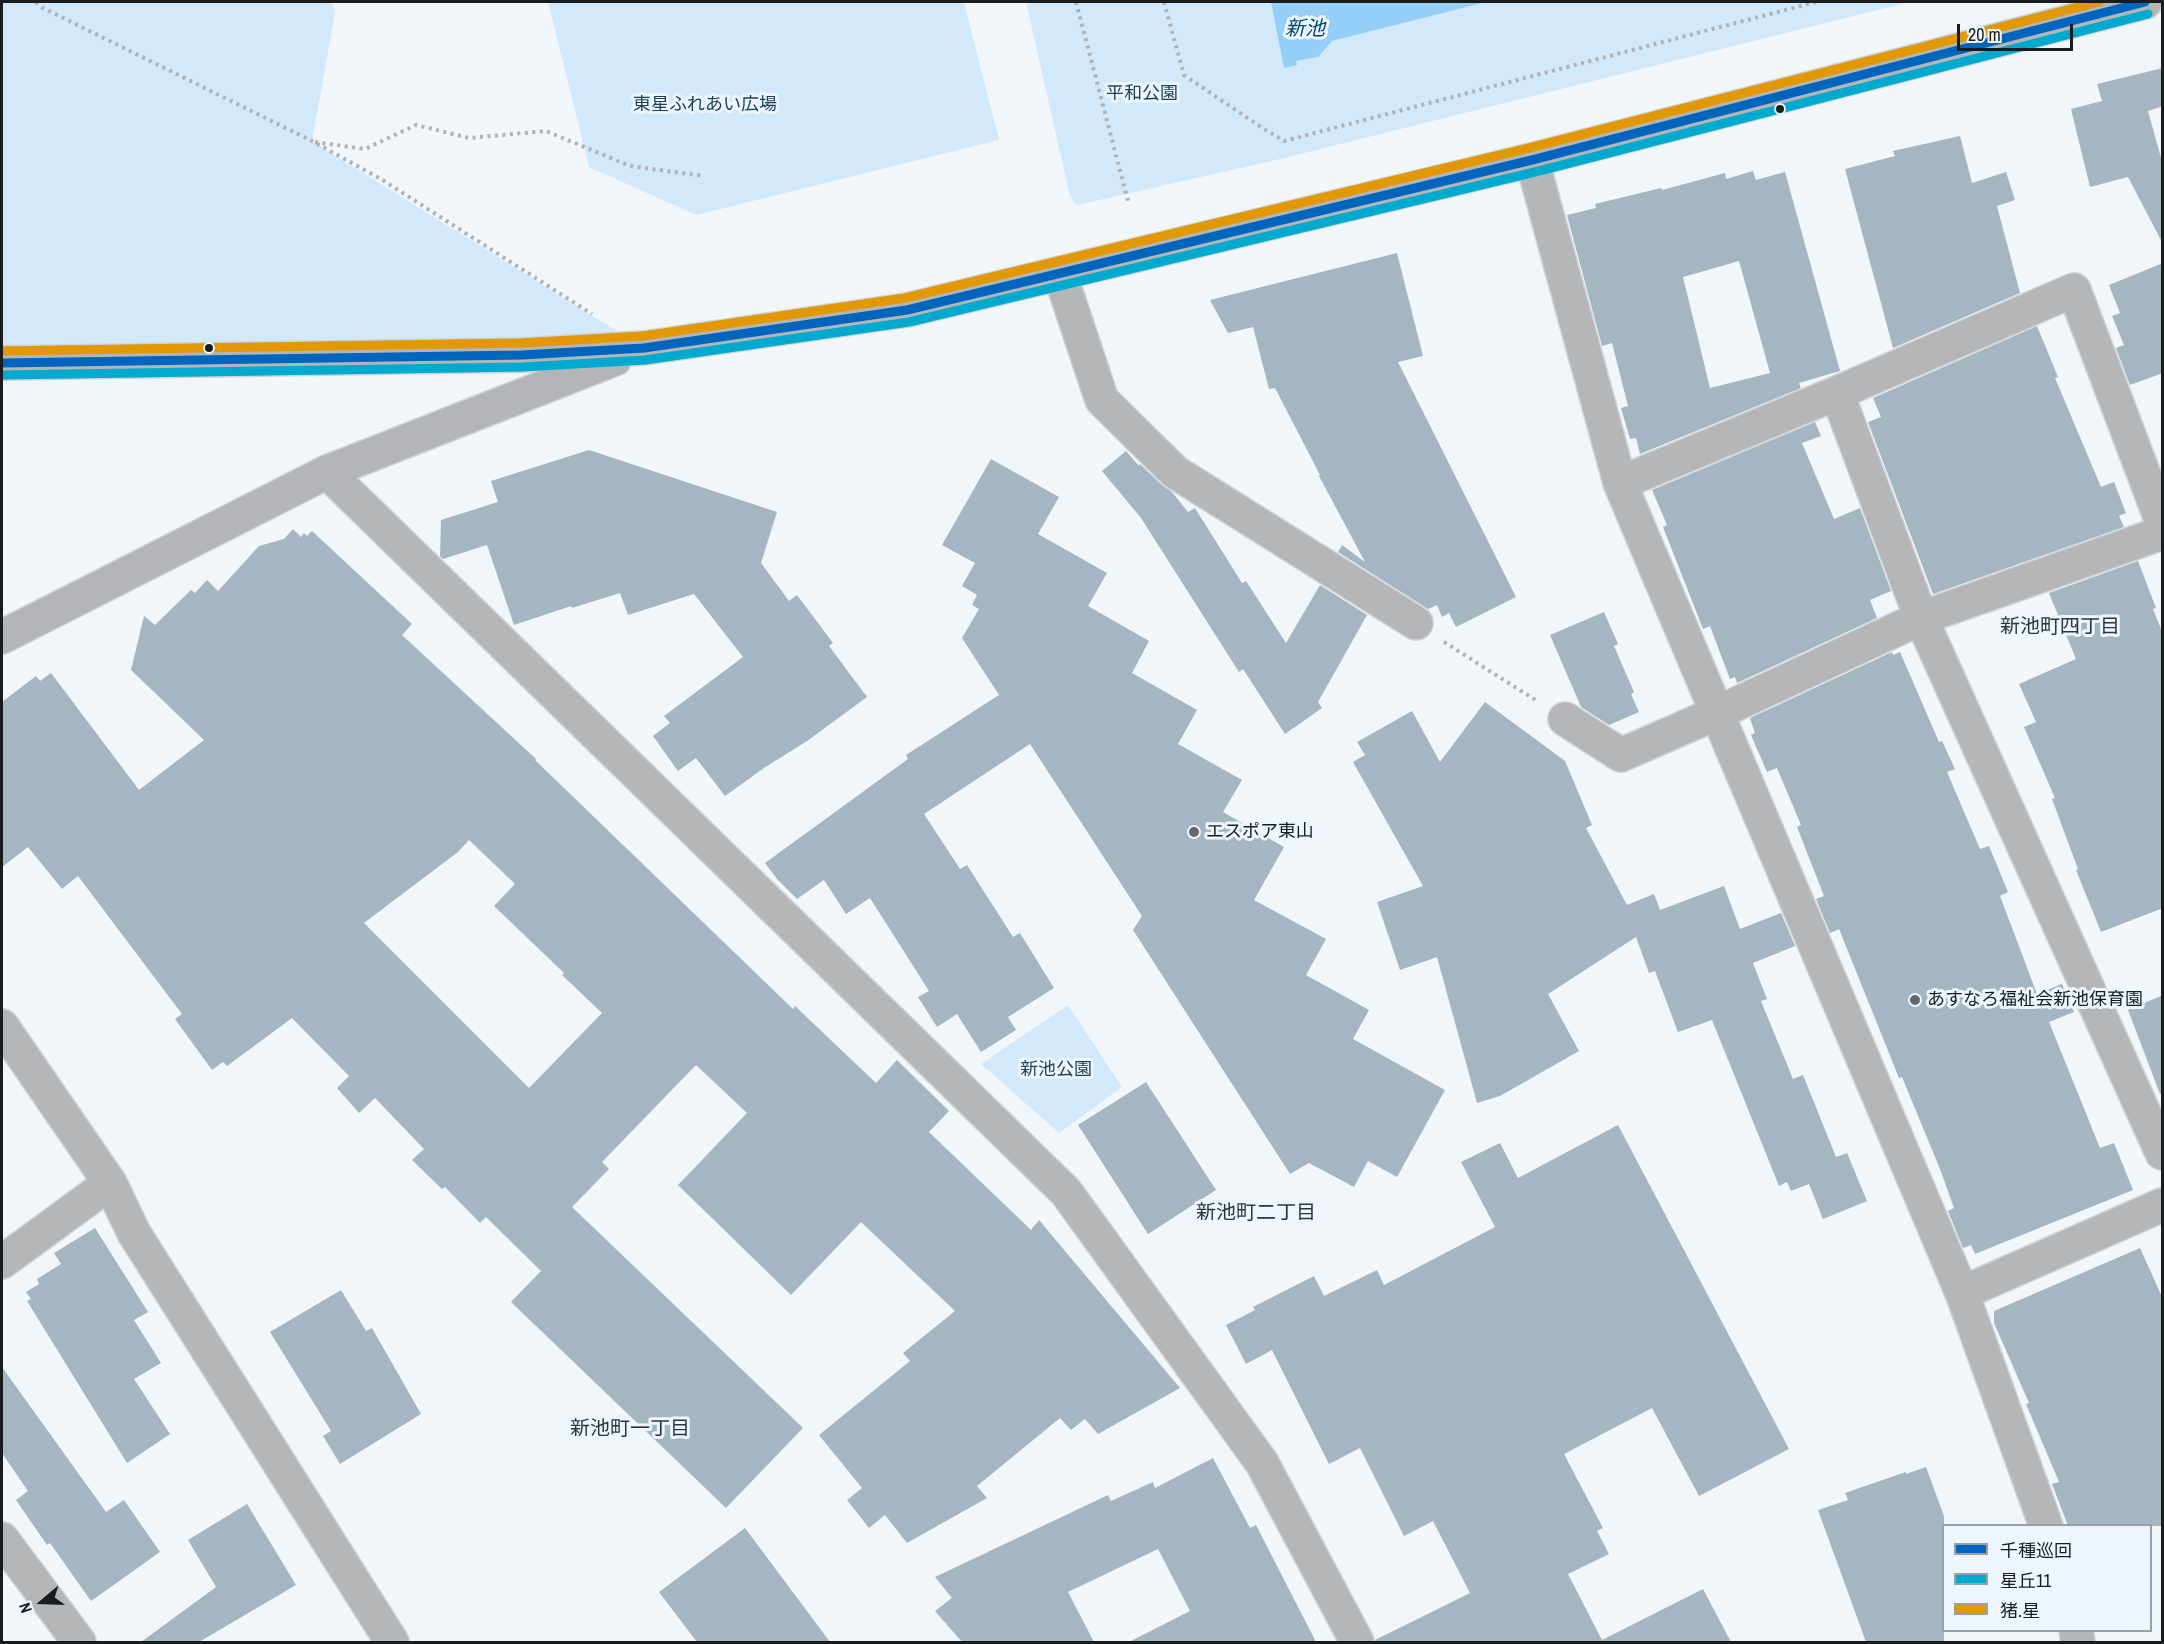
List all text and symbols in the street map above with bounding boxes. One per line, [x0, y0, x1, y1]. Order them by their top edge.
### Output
scale bar [1960, 12, 2076, 50]
water label: 新池 [1285, 18, 1325, 42]
text: 20 m [1968, 22, 2001, 47]
park label: 平和公園 [1106, 83, 1178, 105]
park label: 東星ふれあい広場 [633, 94, 777, 116]
unlabelled marker [1774, 103, 1786, 115]
unlabelled marker [203, 342, 215, 354]
district label: 新池町四丁目 [2000, 616, 2120, 640]
place label: エスポア東山 [1206, 821, 1314, 843]
marker: エスポア東山 [1187, 825, 1201, 839]
place label: あすなろ福祉会新池保育園 [1927, 989, 2143, 1011]
marker: あすなろ福祉会新池保育園 [1908, 993, 1922, 1007]
park label: 新池公園 [1020, 1059, 1092, 1081]
district label: 新池町二丁目 [1196, 1202, 1316, 1226]
district label: 新池町一丁目 [570, 1418, 690, 1442]
legend [1942, 1524, 2152, 1632]
text: 千種巡回 [2000, 1538, 2072, 1563]
text: 星丘11 [2000, 1568, 2051, 1593]
north arrow [12, 1572, 72, 1632]
text: 猪.星 [2000, 1598, 2040, 1623]
text: N [13, 1600, 37, 1616]

